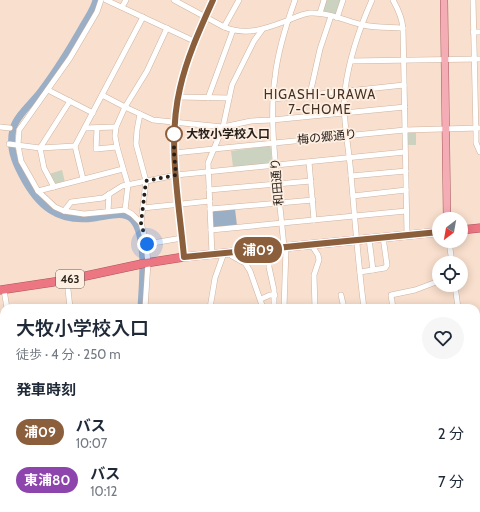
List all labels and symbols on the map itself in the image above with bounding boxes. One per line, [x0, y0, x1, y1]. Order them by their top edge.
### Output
district label: HIGASHI-URAWA 7-CHOME [264, 86, 376, 117]
marker: 大牧小学校入口 [165, 125, 183, 143]
place label: 大牧小学校入口 [186, 126, 270, 141]
street label: 梅の郷通り [296, 126, 358, 147]
street label: 和田通り [267, 157, 286, 207]
north arrow [432, 212, 468, 248]
your location [137, 234, 157, 254]
line badge: 浦09 [235, 237, 281, 263]
road number: 463 [56, 270, 84, 288]

